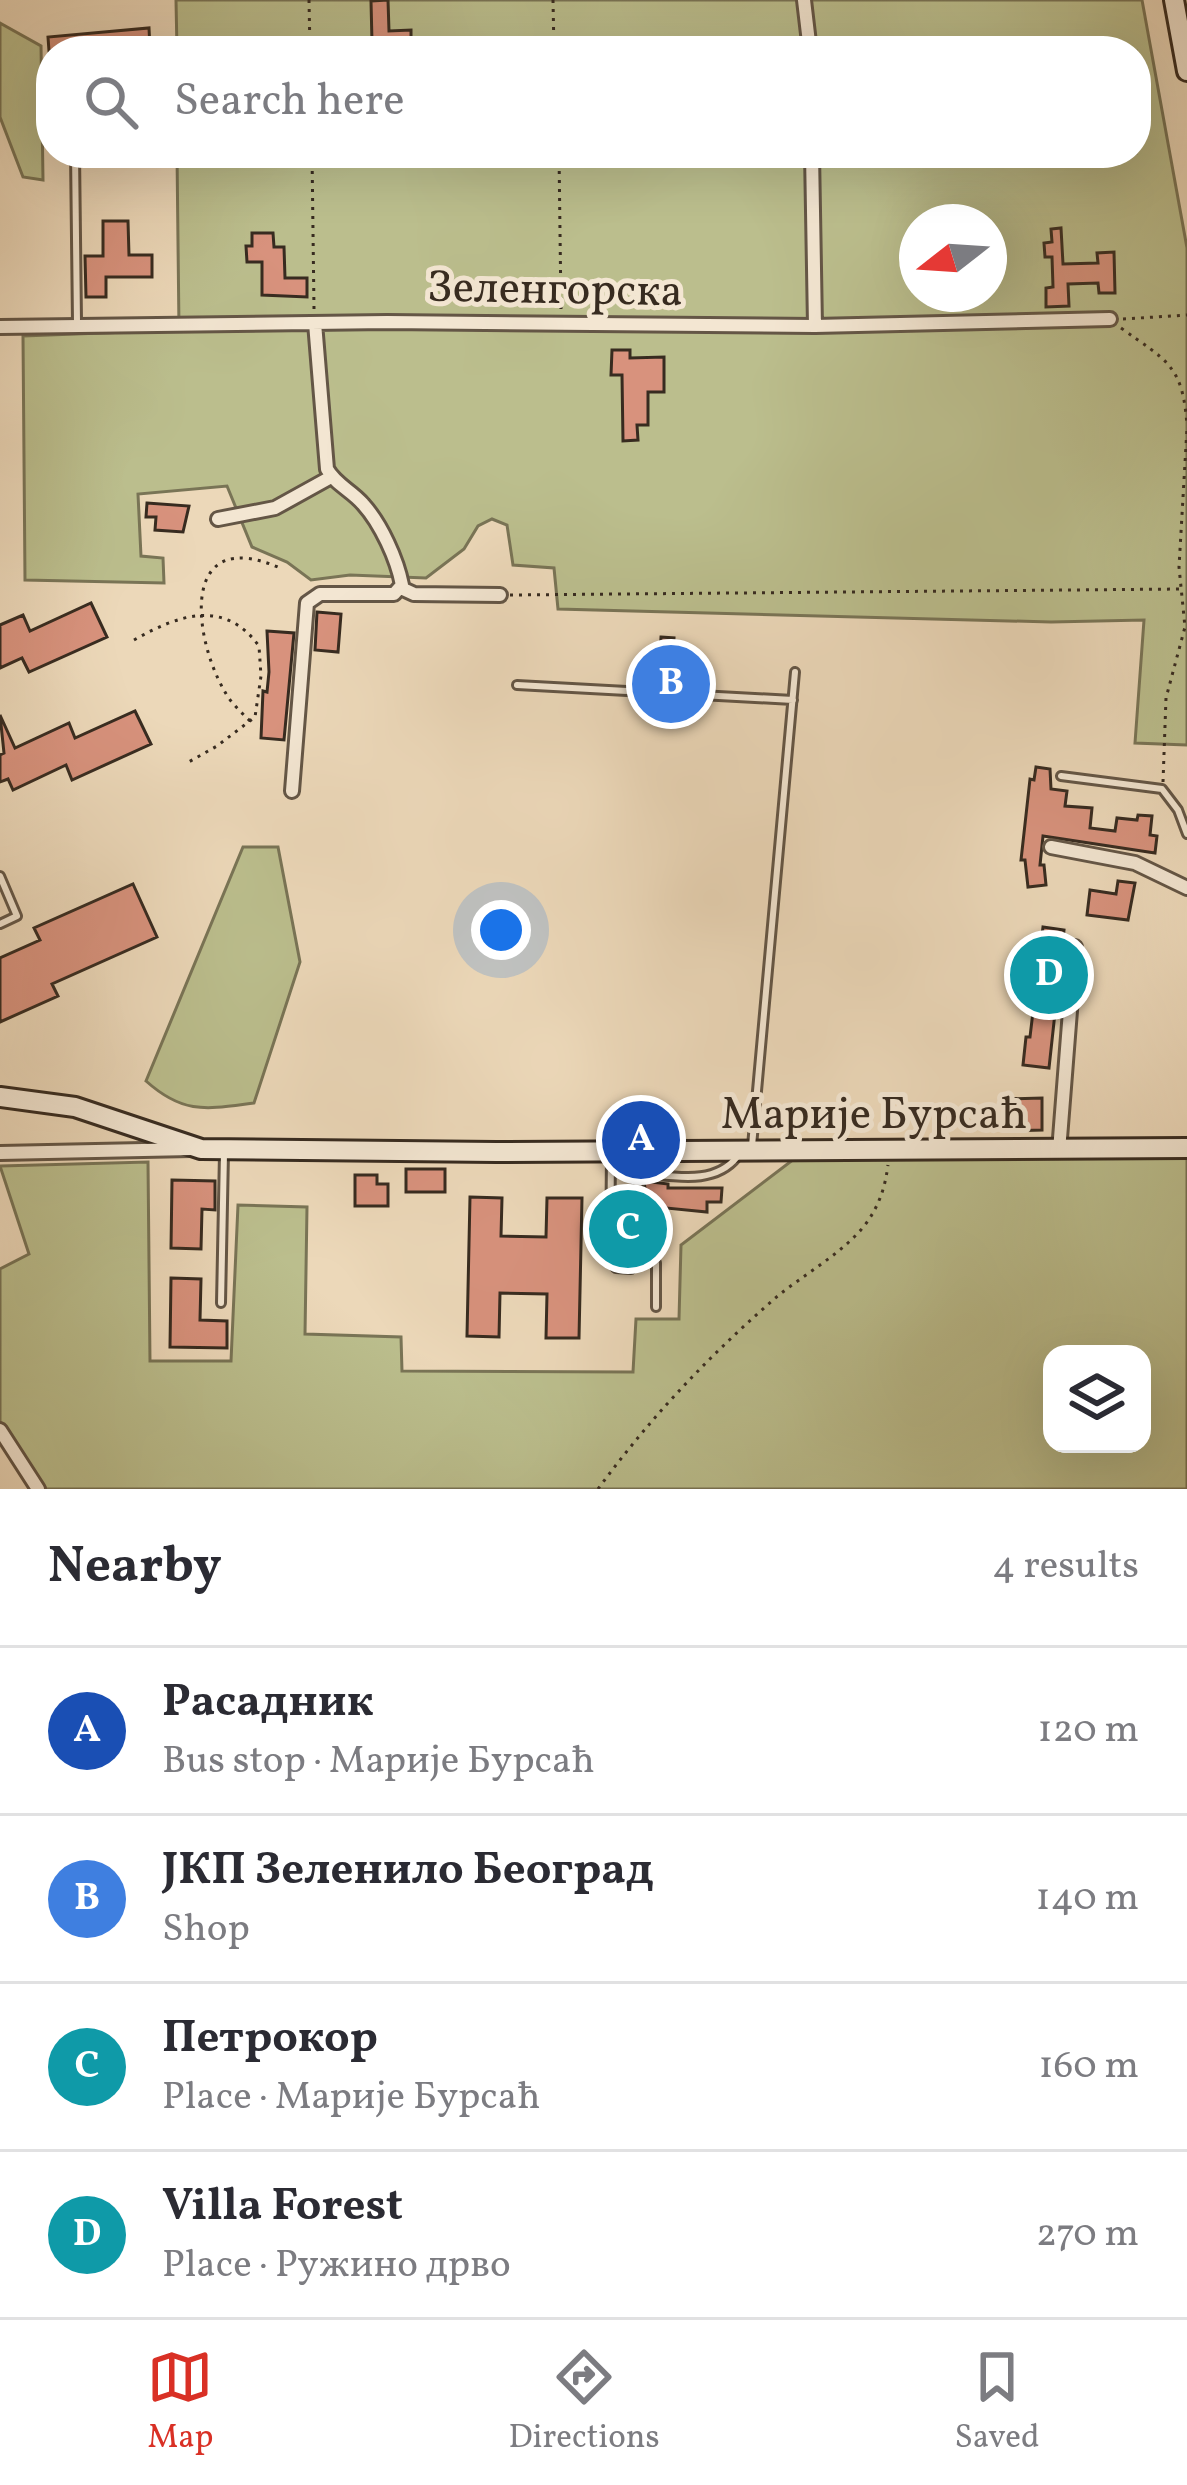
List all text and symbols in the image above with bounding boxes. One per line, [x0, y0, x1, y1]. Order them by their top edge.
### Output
search box [36, 36, 1151, 168]
icon: search [78, 69, 144, 135]
text: Search here [174, 71, 405, 134]
north arrow [899, 204, 1007, 312]
street label: Зеленгорска [427, 258, 683, 325]
pin: B [632, 639, 710, 729]
your location [471, 900, 531, 960]
pin: D [1010, 930, 1088, 1020]
street label: Марије Бурсаћ [721, 1085, 1027, 1148]
pin: A [602, 1095, 680, 1185]
pin: C [589, 1184, 667, 1274]
map controls [1043, 1345, 1151, 1453]
button: layers [1043, 1345, 1151, 1453]
text: Nearby [48, 1532, 222, 1603]
text: 4 results [992, 1540, 1139, 1594]
text: Расадник [162, 1672, 374, 1735]
text: A [73, 1704, 101, 1758]
text: 120 m [1038, 1704, 1139, 1758]
text: Bus stop · Марије Бурсаћ [162, 1735, 595, 1789]
text: ЈКП Зеленило Београд [162, 1840, 654, 1903]
text: B [74, 1872, 100, 1926]
text: 140 m [1036, 1872, 1139, 1926]
text: Shop [162, 1903, 250, 1957]
text: Петрокор [162, 2008, 378, 2071]
text: C [74, 2040, 100, 2094]
text: 160 m [1038, 2040, 1139, 2094]
text: Place · Марије Бурсаћ [162, 2071, 540, 2125]
text: Villa Forest [162, 2176, 403, 2239]
text: D [73, 2208, 101, 2262]
text: 270 m [1036, 2208, 1139, 2262]
text: Place · Ружино дрво [162, 2239, 511, 2293]
tab: Map [147, 2344, 214, 2462]
tab: Directions [508, 2344, 660, 2462]
tab: Saved [955, 2344, 1040, 2462]

